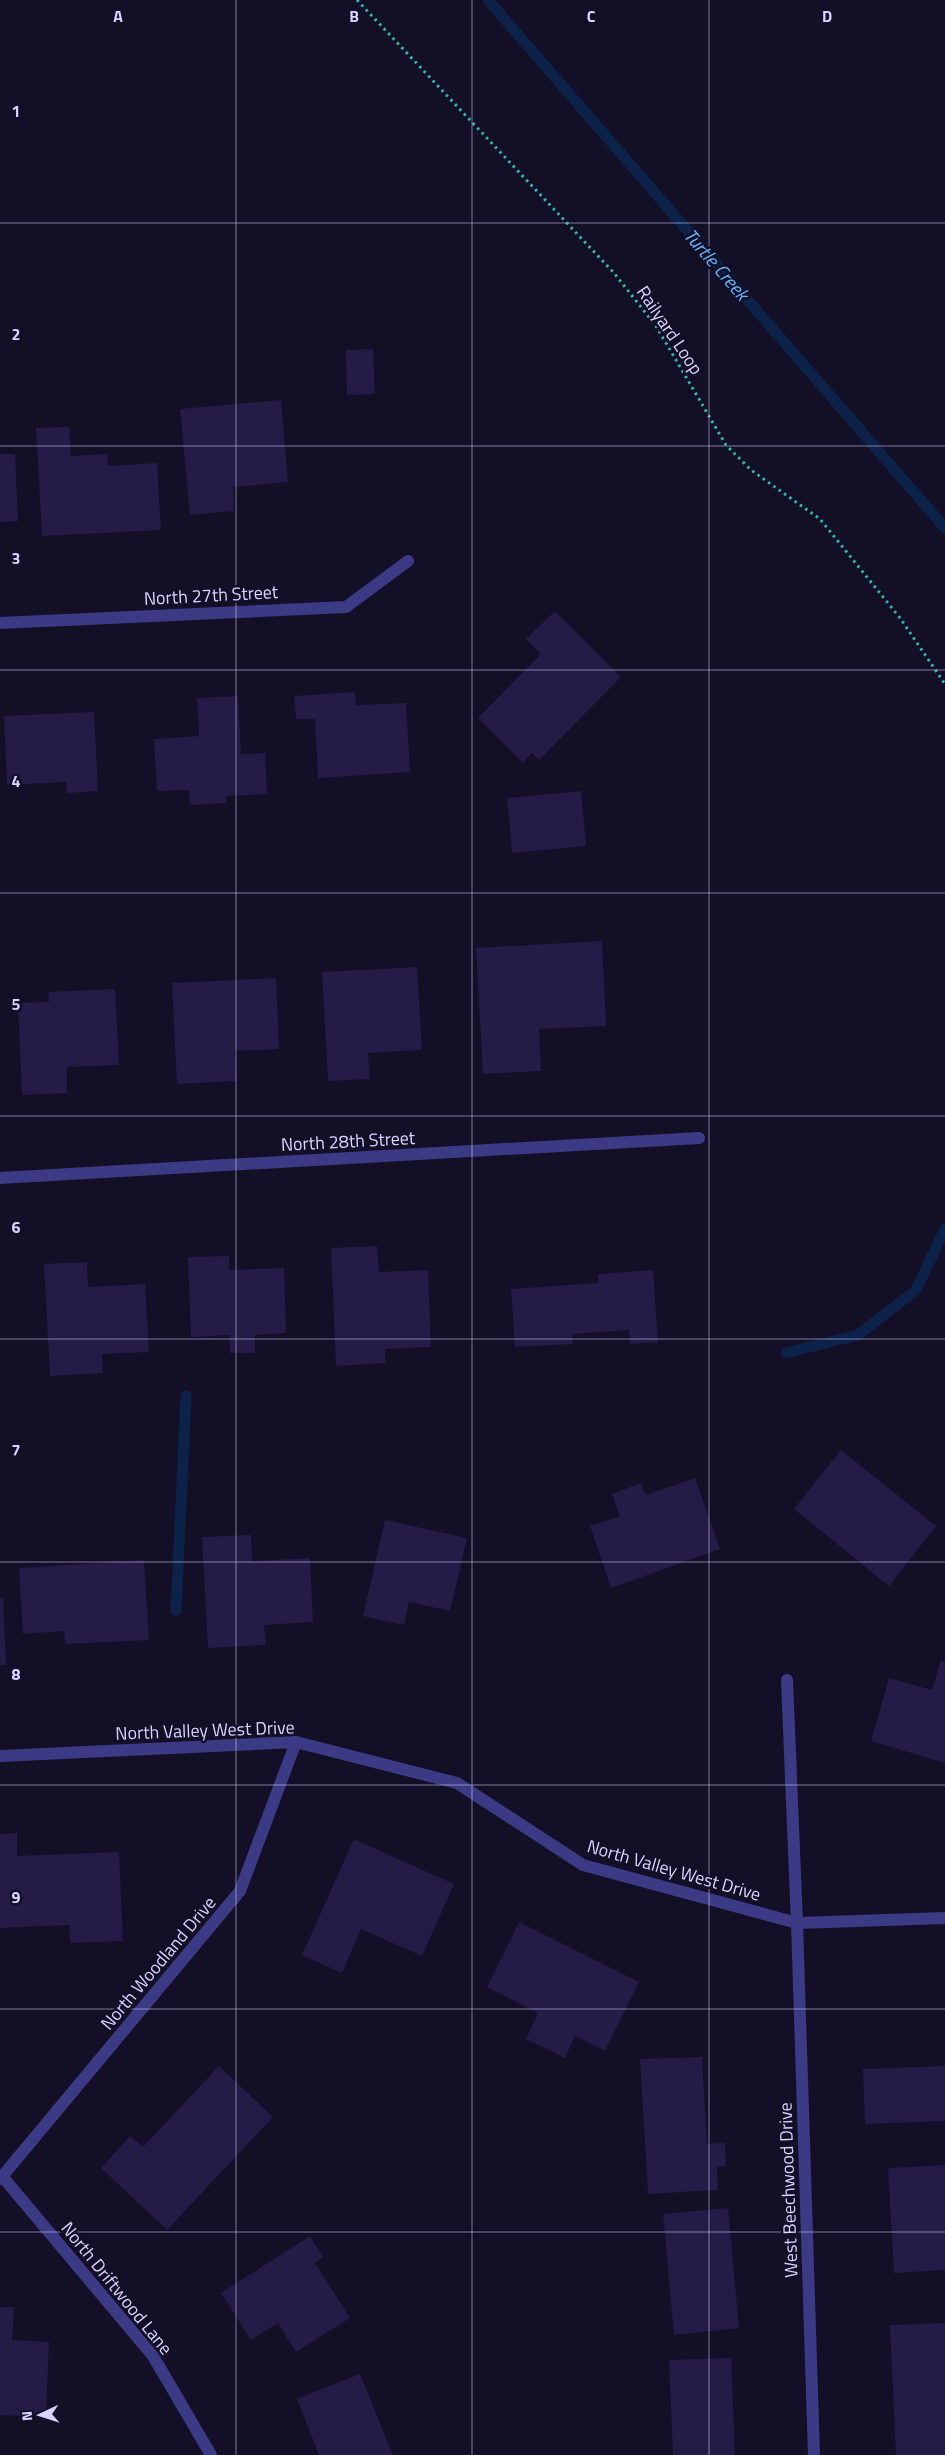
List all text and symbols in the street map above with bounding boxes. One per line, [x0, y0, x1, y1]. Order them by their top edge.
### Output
text: A [113, 4, 123, 28]
text: B [349, 4, 359, 28]
text: C [587, 4, 596, 28]
text: D [822, 4, 832, 28]
text: 1 [12, 99, 20, 123]
water label: Turtle Creek [677, 221, 758, 308]
street label: Railyard Loop [630, 280, 710, 380]
text: 2 [12, 322, 20, 346]
text: 3 [12, 546, 20, 570]
street label: North 27th Street [143, 578, 279, 612]
text: 4 [12, 769, 21, 793]
text: 5 [12, 992, 21, 1016]
street label: North 28th Street [280, 1124, 416, 1158]
text: 6 [12, 1215, 21, 1239]
text: 7 [12, 1438, 20, 1462]
text: 8 [12, 1662, 21, 1686]
street label: North Valley West Drive [115, 1713, 295, 1747]
street label: North Valley West Drive [584, 1832, 764, 1908]
text: 9 [12, 1885, 21, 1909]
street label: North Woodland Drive [94, 1890, 222, 2036]
street label: West Beechwood Drive [771, 2102, 805, 2278]
street label: North Driftwood Lane [55, 2216, 179, 2360]
north arrow [15, 2390, 65, 2440]
text: N [16, 2410, 37, 2422]

